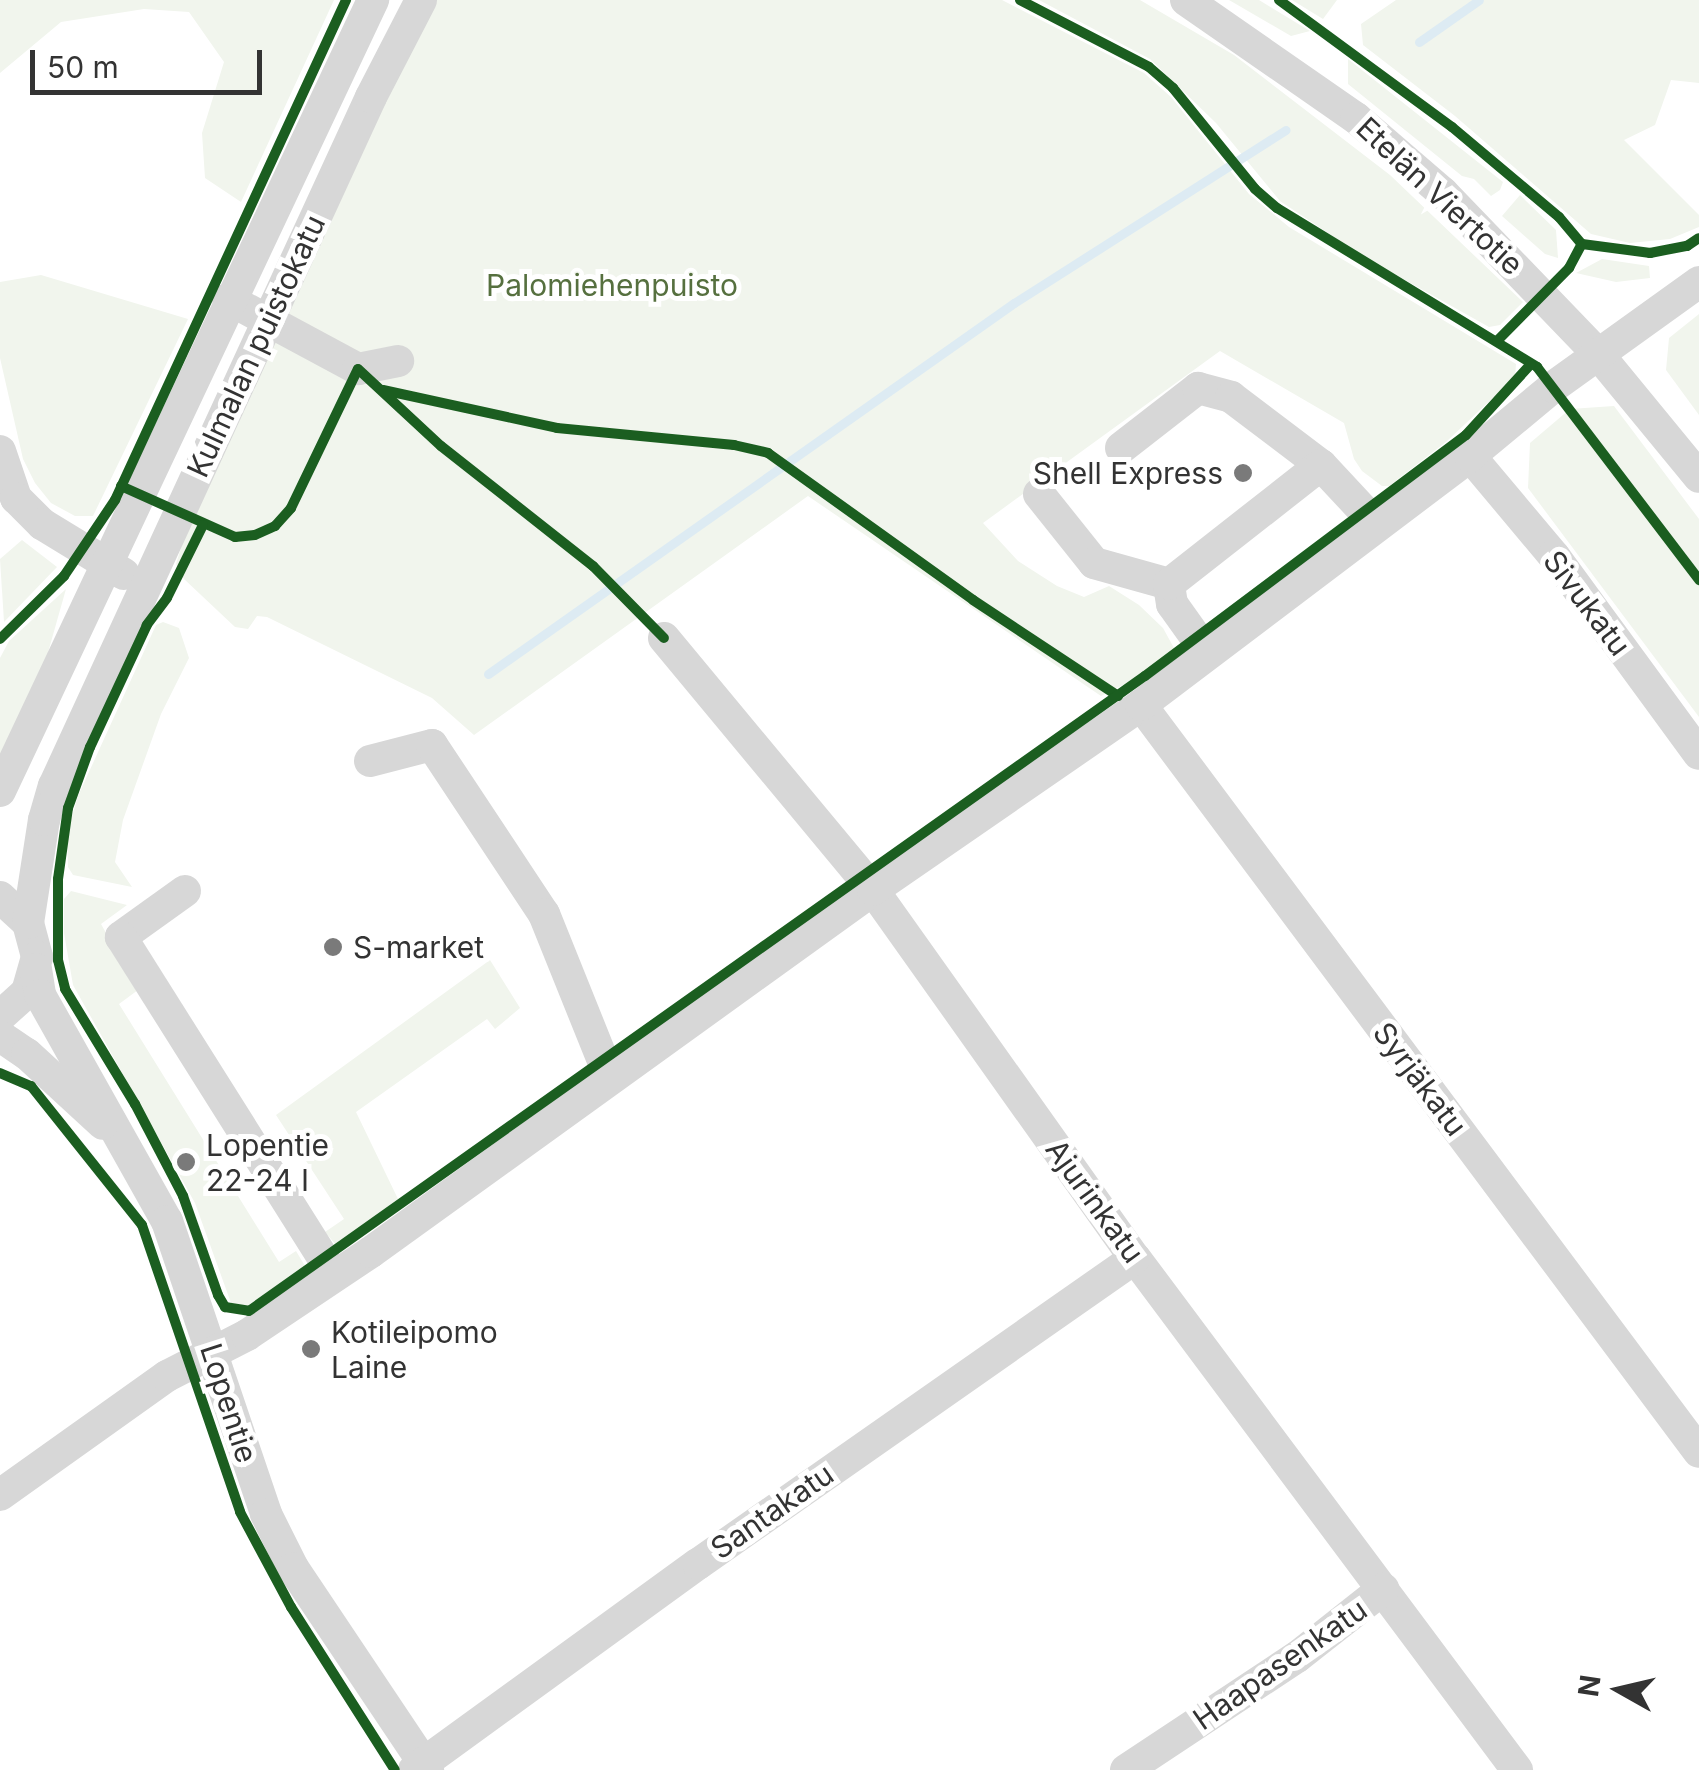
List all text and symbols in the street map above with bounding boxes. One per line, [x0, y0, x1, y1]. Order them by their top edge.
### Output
scale bar [35, 30, 268, 92]
text: 50 m [47, 49, 119, 85]
street label: Etelän Viertotie [1349, 110, 1531, 282]
street label: Kulmalan puistokatu [179, 209, 333, 483]
park label: Palomiehenpuisto [486, 267, 738, 303]
place label: Shell Express [1033, 455, 1223, 491]
marker: Shell Express [1232, 462, 1254, 484]
street label: Sivukatu [1536, 543, 1638, 663]
place label: S-market [353, 929, 484, 965]
marker: S-market [322, 936, 344, 958]
street label: Syrjäkatu [1366, 1015, 1474, 1143]
place label: Lopentie 22-24 I [206, 1127, 329, 1198]
street label: Ajurinkatu [1038, 1132, 1152, 1270]
marker: Lopentie 22-24 I [175, 1151, 197, 1173]
place label: Kotileipomo Laine [331, 1314, 498, 1384]
marker: Kotileipomo Laine [300, 1338, 322, 1360]
street label: Lopentie [193, 1339, 265, 1467]
street label: Santakatu [704, 1456, 840, 1566]
street label: Haapasenkatu [1186, 1591, 1374, 1737]
north arrow [1569, 1640, 1669, 1740]
text: N [1571, 1673, 1608, 1699]

